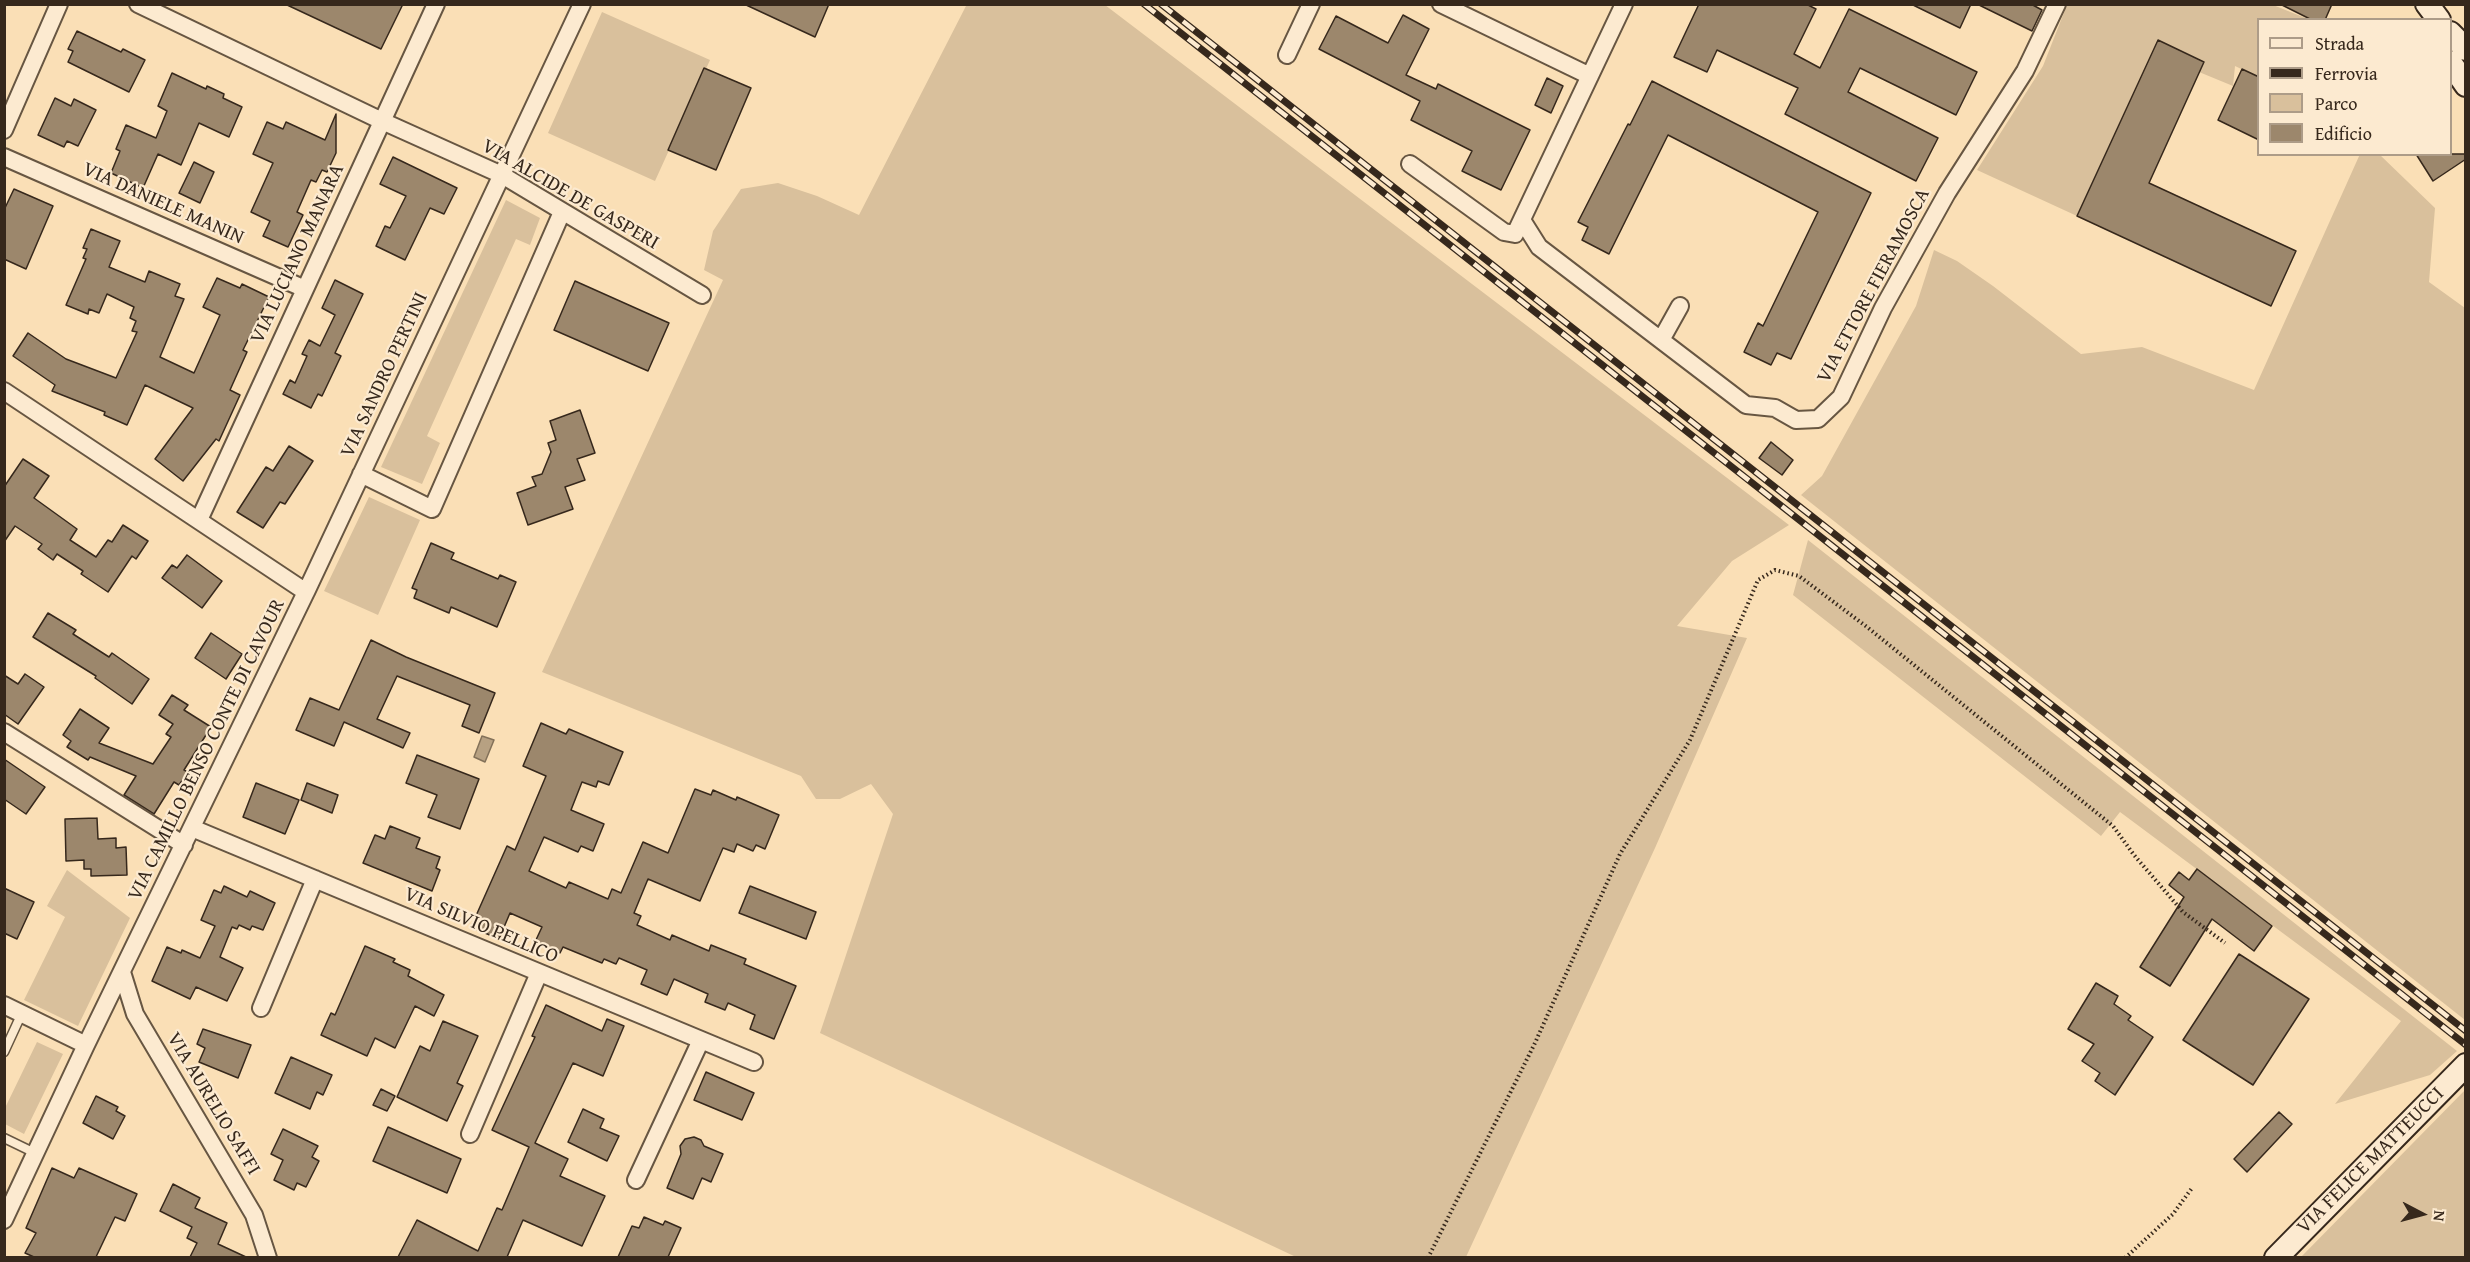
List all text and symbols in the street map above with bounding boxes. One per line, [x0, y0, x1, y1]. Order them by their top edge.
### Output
legend [2257, 18, 2452, 156]
text: Strada [2315, 30, 2364, 57]
text: Ferrovia [2315, 60, 2377, 87]
text: Parco [2315, 90, 2358, 117]
text: Edificio [2315, 120, 2372, 147]
street label: VIA ALCIDE DE GASPERI [477, 135, 663, 255]
street label: VIA DANIELE MANIN [79, 158, 247, 250]
street label: VIA LUCIANO MANARA [246, 161, 350, 347]
street label: VIA ETTORE FIERAMOSCA [1812, 185, 1936, 387]
street label: VIA SANDRO PERTINI [336, 289, 434, 461]
street label: VIA CAMILLO BENSO CONTE DI CAVOUR [123, 595, 291, 905]
street label: VIA SILVIO PELLICO [400, 883, 562, 969]
street label: VIA AURELIO SAFFI [161, 1028, 265, 1180]
street label: VIA FELICE MATTEUCCI [2292, 1082, 2450, 1240]
north arrow [2392, 1184, 2452, 1244]
text: N [2427, 1209, 2452, 1222]

